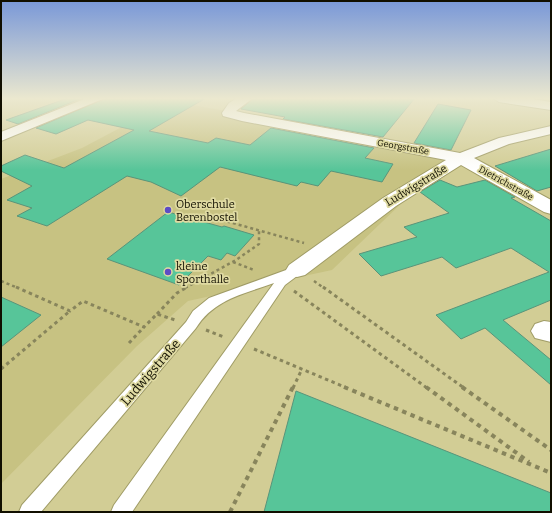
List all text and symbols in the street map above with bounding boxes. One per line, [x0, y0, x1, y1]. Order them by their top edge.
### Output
street label: Georgstraße [376, 138, 430, 156]
street label: Ludwigstraße [383, 162, 450, 209]
street label: Dietrichstraße [477, 164, 535, 202]
place label: Oberschule Berenbostel [176, 198, 238, 224]
marker: Oberschule Berenbostel [163, 205, 173, 215]
place label: kleine Sporthalle [176, 260, 229, 286]
marker: kleine Sporthalle [163, 267, 173, 277]
street label: Ludwigstraße [118, 336, 183, 408]

